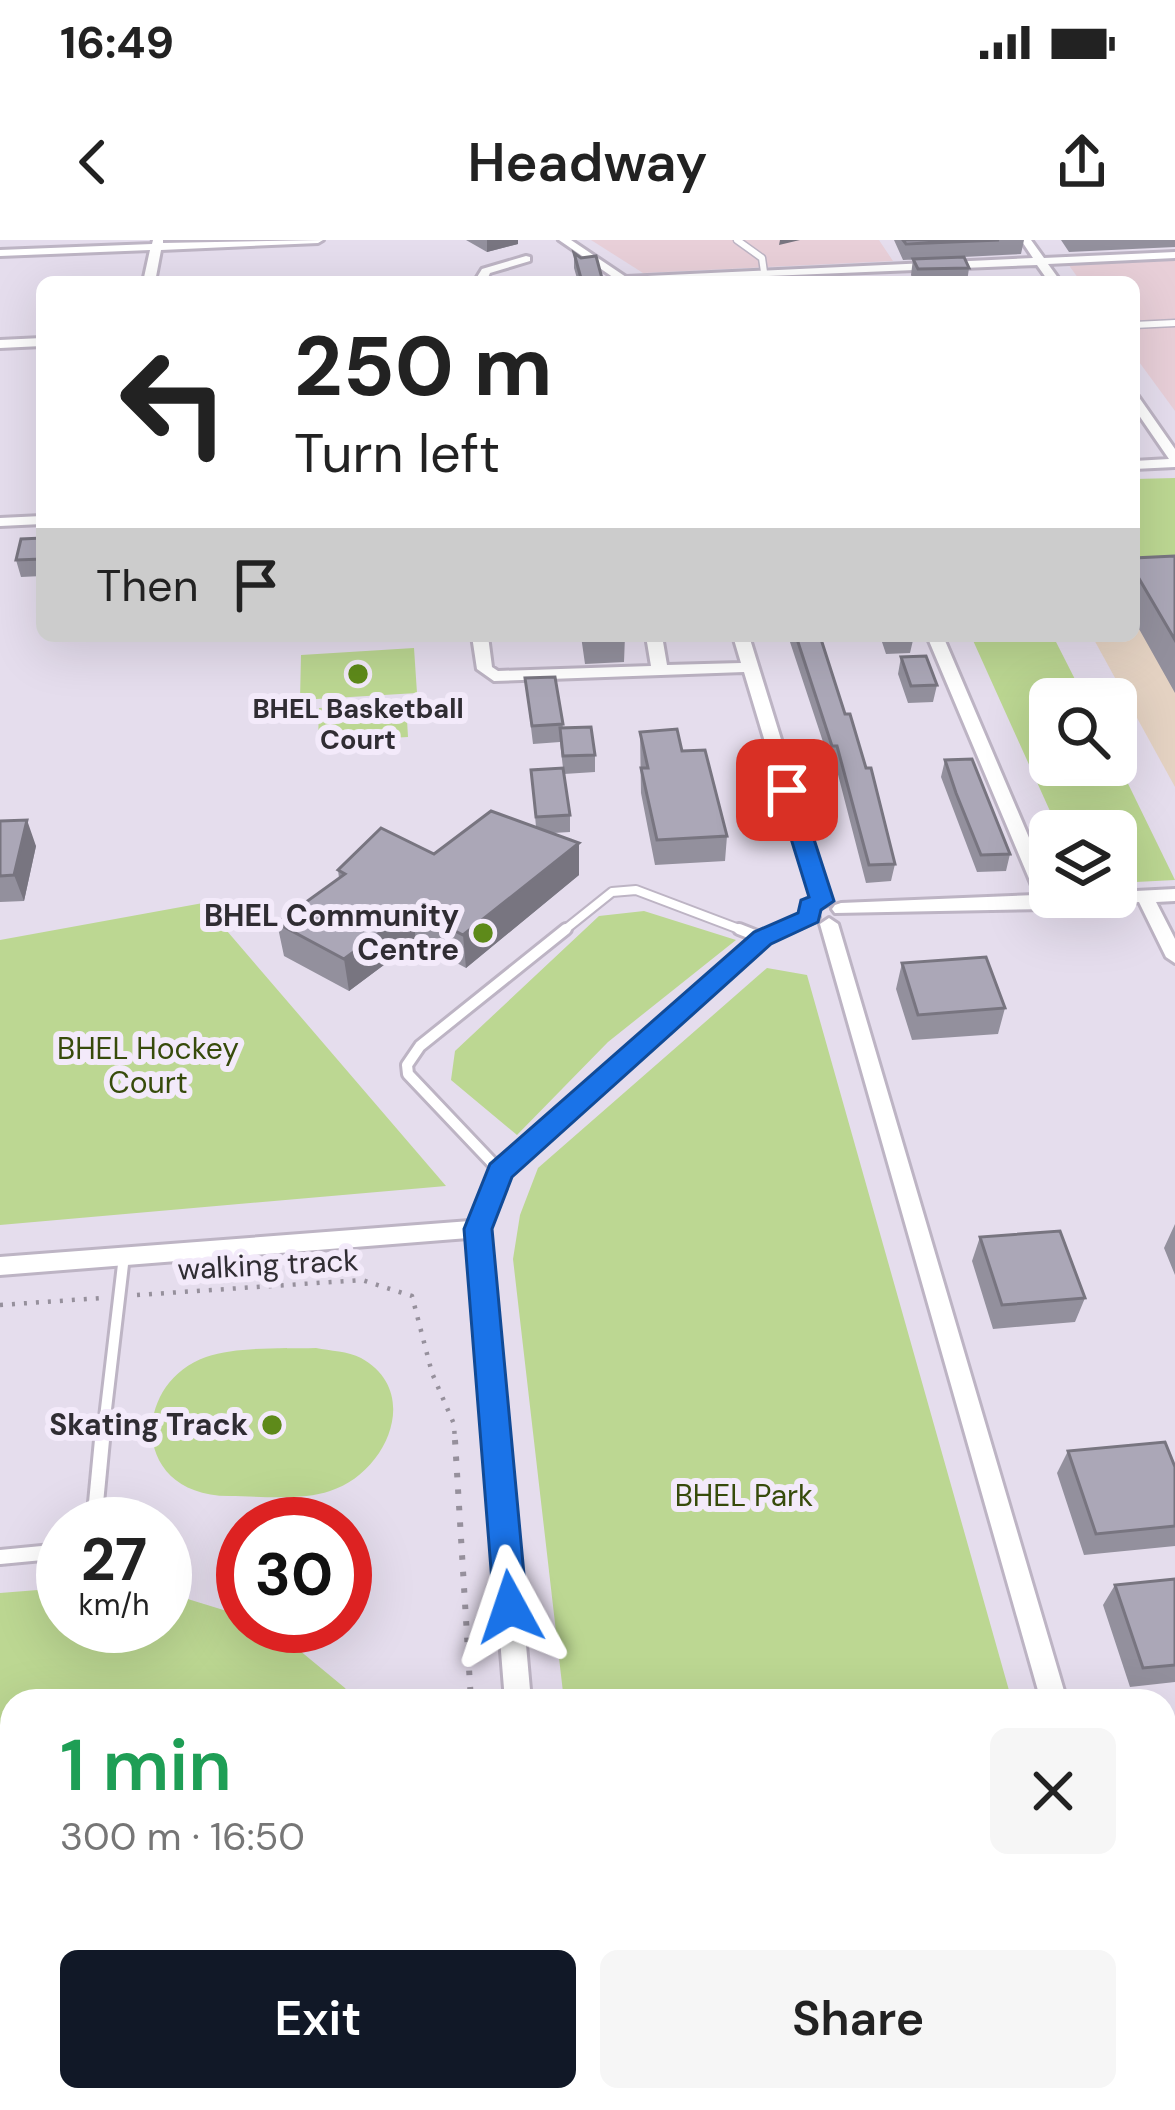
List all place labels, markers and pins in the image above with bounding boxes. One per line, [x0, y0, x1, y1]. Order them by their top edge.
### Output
marker: BHEL Basketball Court [345, 661, 371, 687]
place label: BHEL Basketball Court [252, 691, 464, 757]
pin [736, 739, 838, 841]
place label: BHEL Community Centre [204, 896, 459, 969]
marker: BHEL Community Centre [470, 920, 496, 946]
place label: Skating Track [49, 1405, 248, 1444]
marker: Skating Track [259, 1412, 285, 1438]

